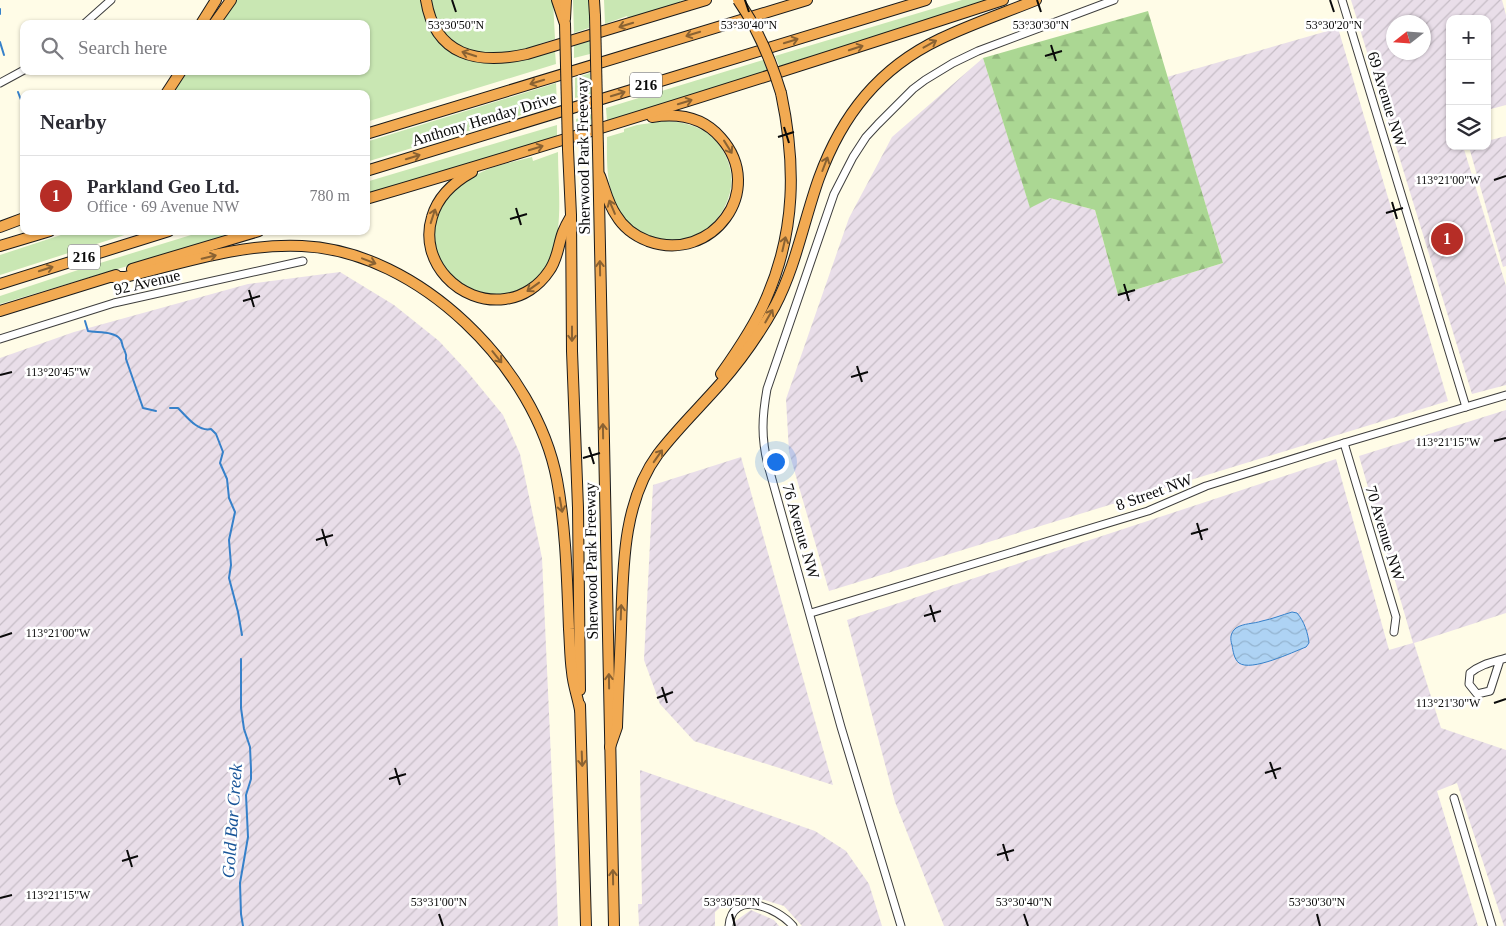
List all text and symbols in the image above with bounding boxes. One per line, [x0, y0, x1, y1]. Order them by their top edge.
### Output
north arrow [1386, 15, 1431, 60]
map controls [1446, 15, 1491, 150]
button: + [1446, 15, 1491, 60]
text: 53°30'50"N [428, 18, 485, 32]
text: 53°30'40"N [721, 18, 778, 32]
text: 53°30'30"N [1013, 18, 1070, 32]
text: 53°30'20"N [1306, 18, 1363, 32]
search box [20, 20, 370, 75]
one-way arrow [618, 20, 634, 30]
one-way arrow [685, 30, 701, 40]
icon: search [38, 34, 66, 62]
one-way arrow [782, 36, 798, 46]
text: Search here [78, 37, 167, 58]
one-way arrow [922, 39, 936, 49]
one-way arrow [848, 42, 864, 52]
one-way arrow [461, 49, 477, 59]
street label: 69 Avenue NW [1364, 49, 1410, 149]
button: − [1446, 60, 1491, 105]
road number: 216 [630, 72, 662, 98]
one-way arrow [530, 77, 546, 87]
street label: Sherwood Park Freeway [573, 77, 594, 235]
one-way arrow [610, 88, 626, 98]
street label: Anthony Henday Drive [410, 89, 559, 150]
one-way arrow [676, 96, 692, 106]
button: layers [1446, 105, 1491, 150]
text: Nearby [40, 110, 107, 134]
one-way arrow [723, 140, 733, 154]
one-way arrow [528, 143, 544, 152]
one-way arrow [404, 151, 420, 161]
one-way arrow [821, 157, 830, 172]
text: 113°21'00"W [1416, 173, 1481, 187]
text: Parkland Geo Ltd. [87, 176, 240, 197]
text: 1 [52, 187, 60, 204]
text: 780 m [310, 187, 350, 204]
text: Office · 69 Avenue NW [87, 198, 239, 215]
one-way arrow [606, 200, 616, 215]
one-way arrow [429, 208, 439, 224]
pin: 1 [1431, 220, 1463, 258]
one-way arrow [780, 236, 789, 252]
road number: 216 [68, 244, 100, 270]
one-way arrow [201, 252, 217, 261]
one-way arrow [361, 257, 376, 266]
one-way arrow [595, 261, 605, 277]
one-way arrow [38, 264, 54, 273]
street label: 92 Avenue [112, 266, 182, 298]
one-way arrow [526, 282, 540, 292]
one-way arrow [764, 309, 774, 323]
one-way arrow [567, 325, 577, 341]
one-way arrow [492, 351, 503, 364]
text: 113°20'45"W [26, 365, 91, 379]
one-way arrow [599, 423, 608, 439]
text: 113°21'15"W [1416, 435, 1481, 449]
one-way arrow [653, 449, 663, 463]
your location [763, 449, 789, 475]
street label: 8 Street NW [1114, 470, 1195, 514]
street label: 76 Avenue NW [779, 481, 823, 581]
street label: Sherwood Park Freeway [581, 482, 602, 640]
street label: 70 Avenue NW [1362, 483, 1408, 583]
one-way arrow [556, 496, 566, 512]
one-way arrow [617, 604, 626, 620]
text: 113°21'00"W [26, 626, 91, 640]
one-way arrow [604, 673, 614, 690]
text: 113°21'30"W [1416, 696, 1481, 710]
one-way arrow [577, 750, 587, 767]
water label: Gold Bar Creek [218, 762, 246, 879]
one-way arrow [608, 870, 618, 886]
text: 113°21'15"W [26, 888, 91, 902]
text: 53°31'00"N [411, 895, 468, 909]
text: 53°30'50"N [704, 895, 761, 909]
text: 53°30'40"N [996, 895, 1053, 909]
text: 53°30'30"N [1289, 895, 1346, 909]

